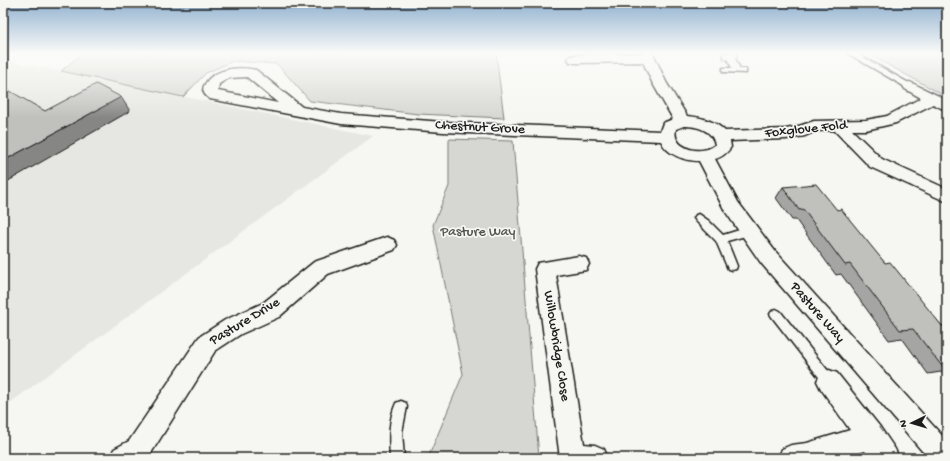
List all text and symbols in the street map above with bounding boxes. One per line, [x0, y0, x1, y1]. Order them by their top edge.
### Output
street label: Chestnut Grove [435, 117, 526, 139]
street label: Foxglove Fold [763, 117, 850, 143]
park label: Pasture Way [440, 224, 516, 241]
street label: Pasture Way [785, 278, 848, 347]
street label: Willowbridge Close [539, 290, 573, 403]
street label: Pasture Drive [206, 294, 284, 350]
north arrow [892, 403, 932, 443]
text: N [898, 420, 910, 428]

